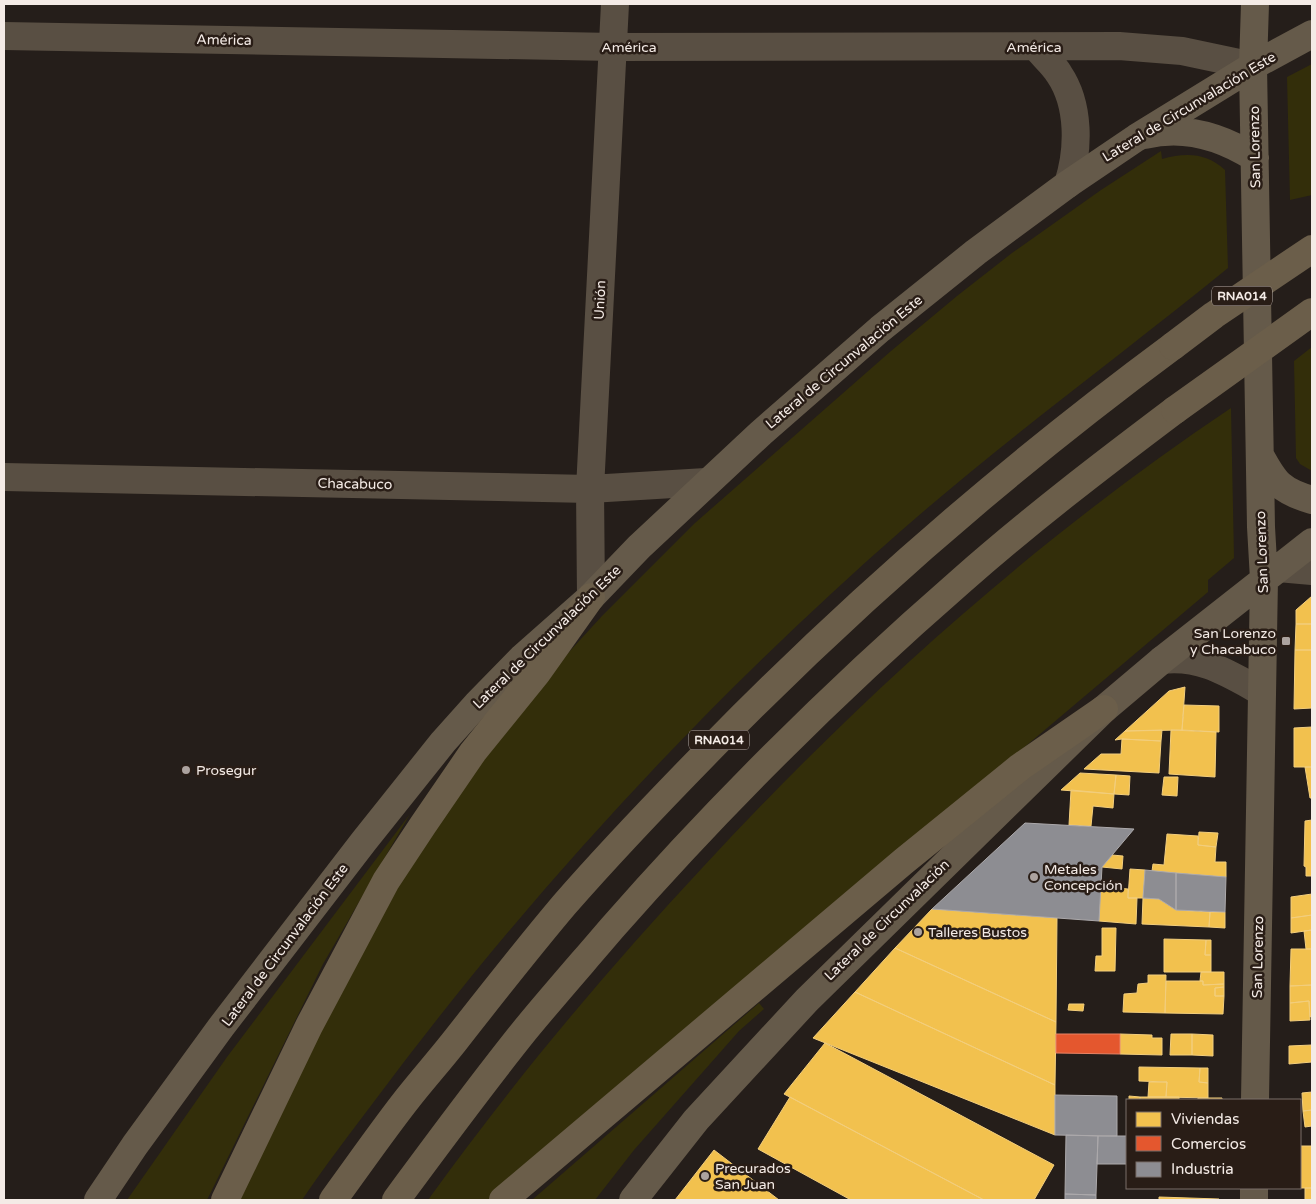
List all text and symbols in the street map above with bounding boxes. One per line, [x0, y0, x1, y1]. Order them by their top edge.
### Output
street label: América [196, 31, 252, 49]
street label: América [601, 39, 657, 56]
street label: América [1006, 39, 1062, 56]
street label: Lateral de Circunvalación Este [1099, 48, 1279, 166]
street label: San Lorenzo [1246, 106, 1264, 188]
street label: Unión [590, 280, 610, 320]
road number: RNA014 [1212, 286, 1272, 306]
street label: Lateral de Circunvalación Este [762, 291, 926, 433]
street label: Chacabuco [317, 475, 393, 493]
street label: San Lorenzo [1252, 511, 1272, 593]
street label: Lateral de Circunvalación Este [469, 562, 625, 712]
place label: San Lorenzo y Chacabuco [1190, 625, 1276, 658]
marker: San Lorenzo y Chacabuco [1280, 635, 1292, 647]
road number: RNA014 [689, 730, 749, 750]
place label: Prosegur [196, 762, 257, 779]
marker: Prosegur [180, 764, 192, 776]
street label: Lateral de Circunvalación [821, 856, 953, 984]
street label: Lateral de Circunvalación Este [218, 860, 352, 1030]
place label: Metales Concepción [1044, 861, 1123, 894]
marker: Metales Concepción [1028, 871, 1040, 883]
street label: San Lorenzo [1249, 916, 1267, 998]
place label: Talleres Bustos [928, 924, 1027, 941]
marker: Talleres Bustos [912, 926, 924, 938]
legend [1126, 1099, 1301, 1189]
text: Viviendas [1171, 1110, 1239, 1128]
text: Comercios [1171, 1135, 1246, 1153]
place label: Precurados San Juan [715, 1160, 791, 1193]
text: Industria [1171, 1160, 1234, 1178]
marker: Precurados San Juan [699, 1170, 711, 1182]

